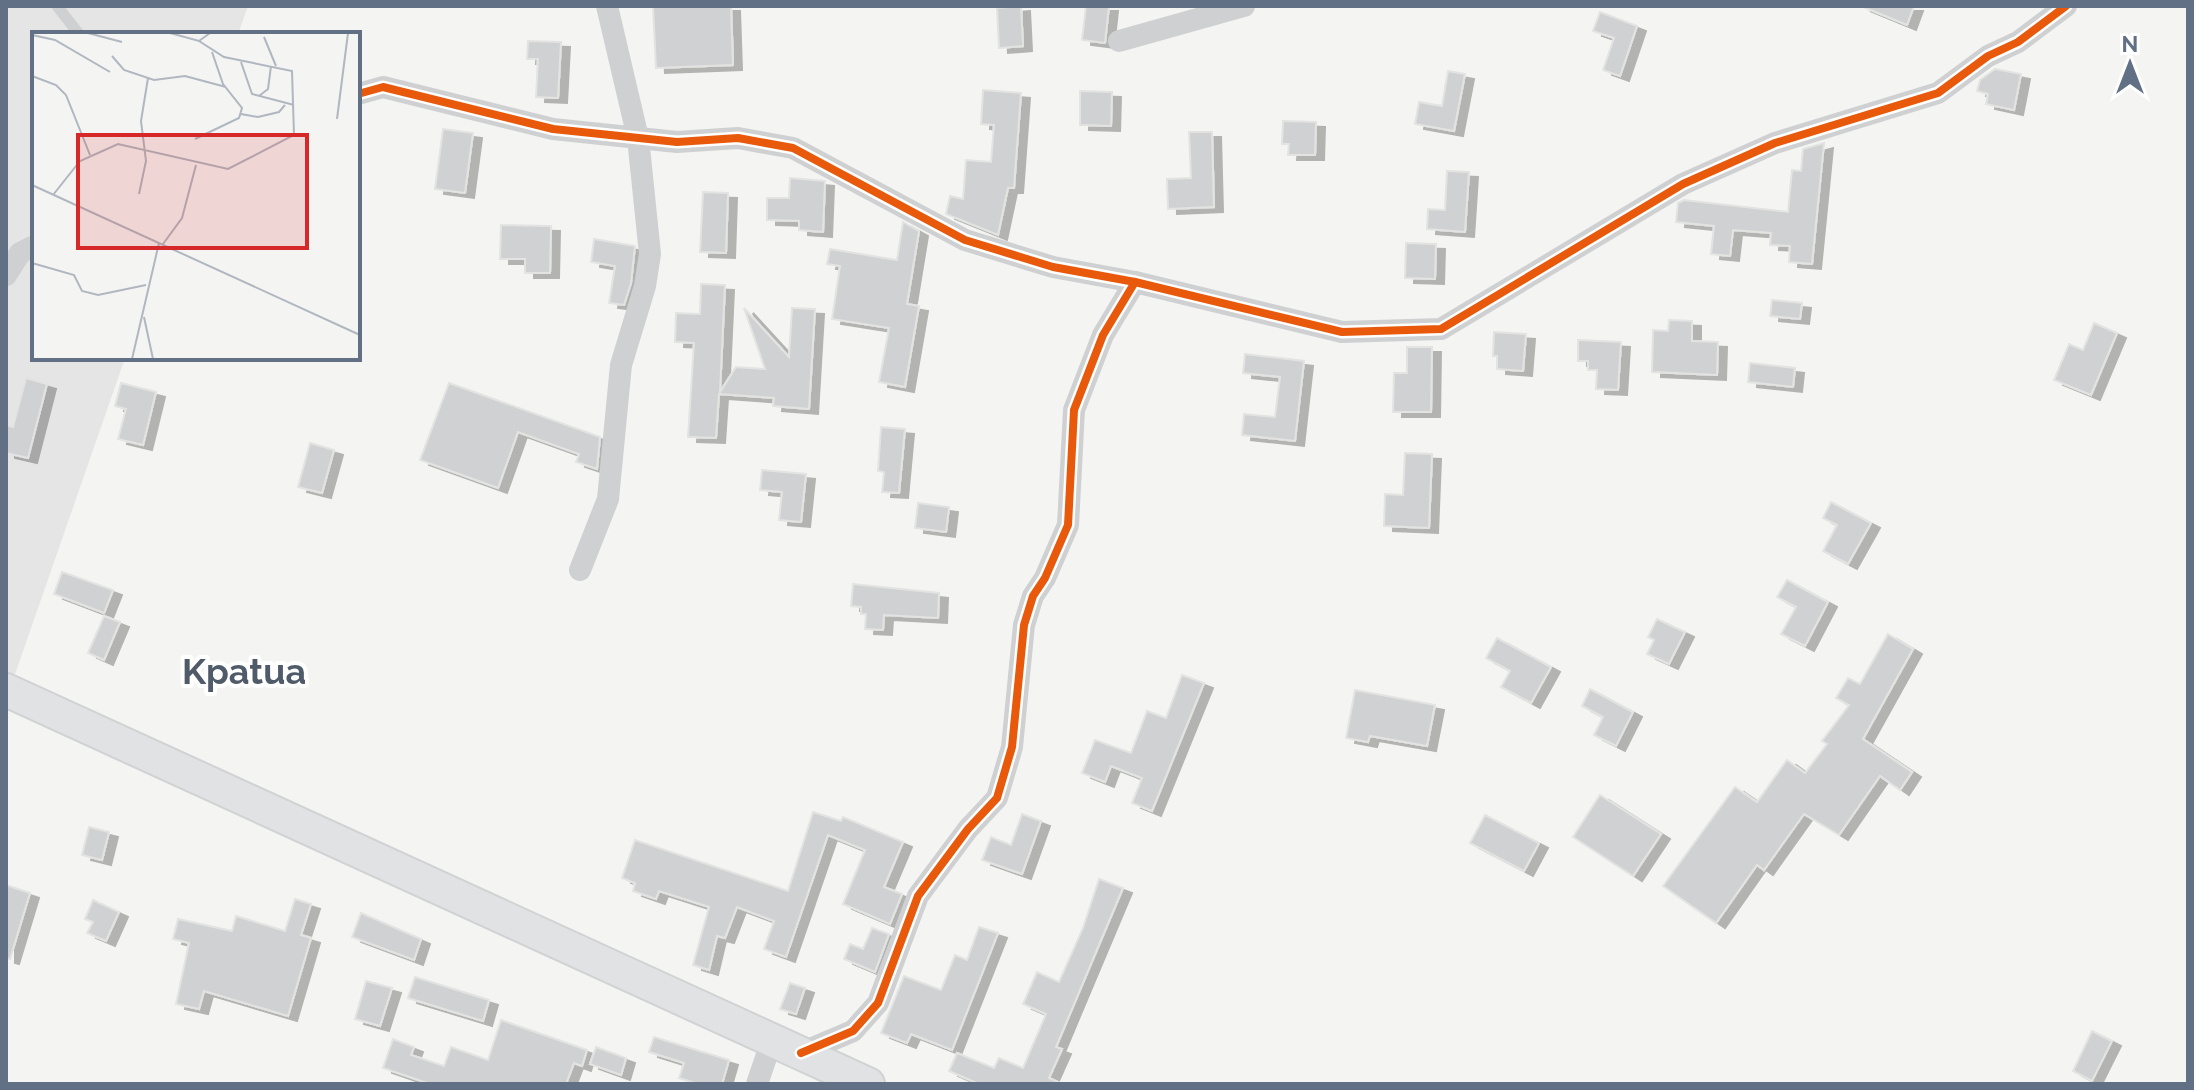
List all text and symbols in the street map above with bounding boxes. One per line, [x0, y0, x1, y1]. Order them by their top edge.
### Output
north arrow [2090, 24, 2170, 104]
text: N [2122, 31, 2138, 57]
inset map [32, 32, 360, 360]
district label: Kpatua [182, 650, 306, 692]

